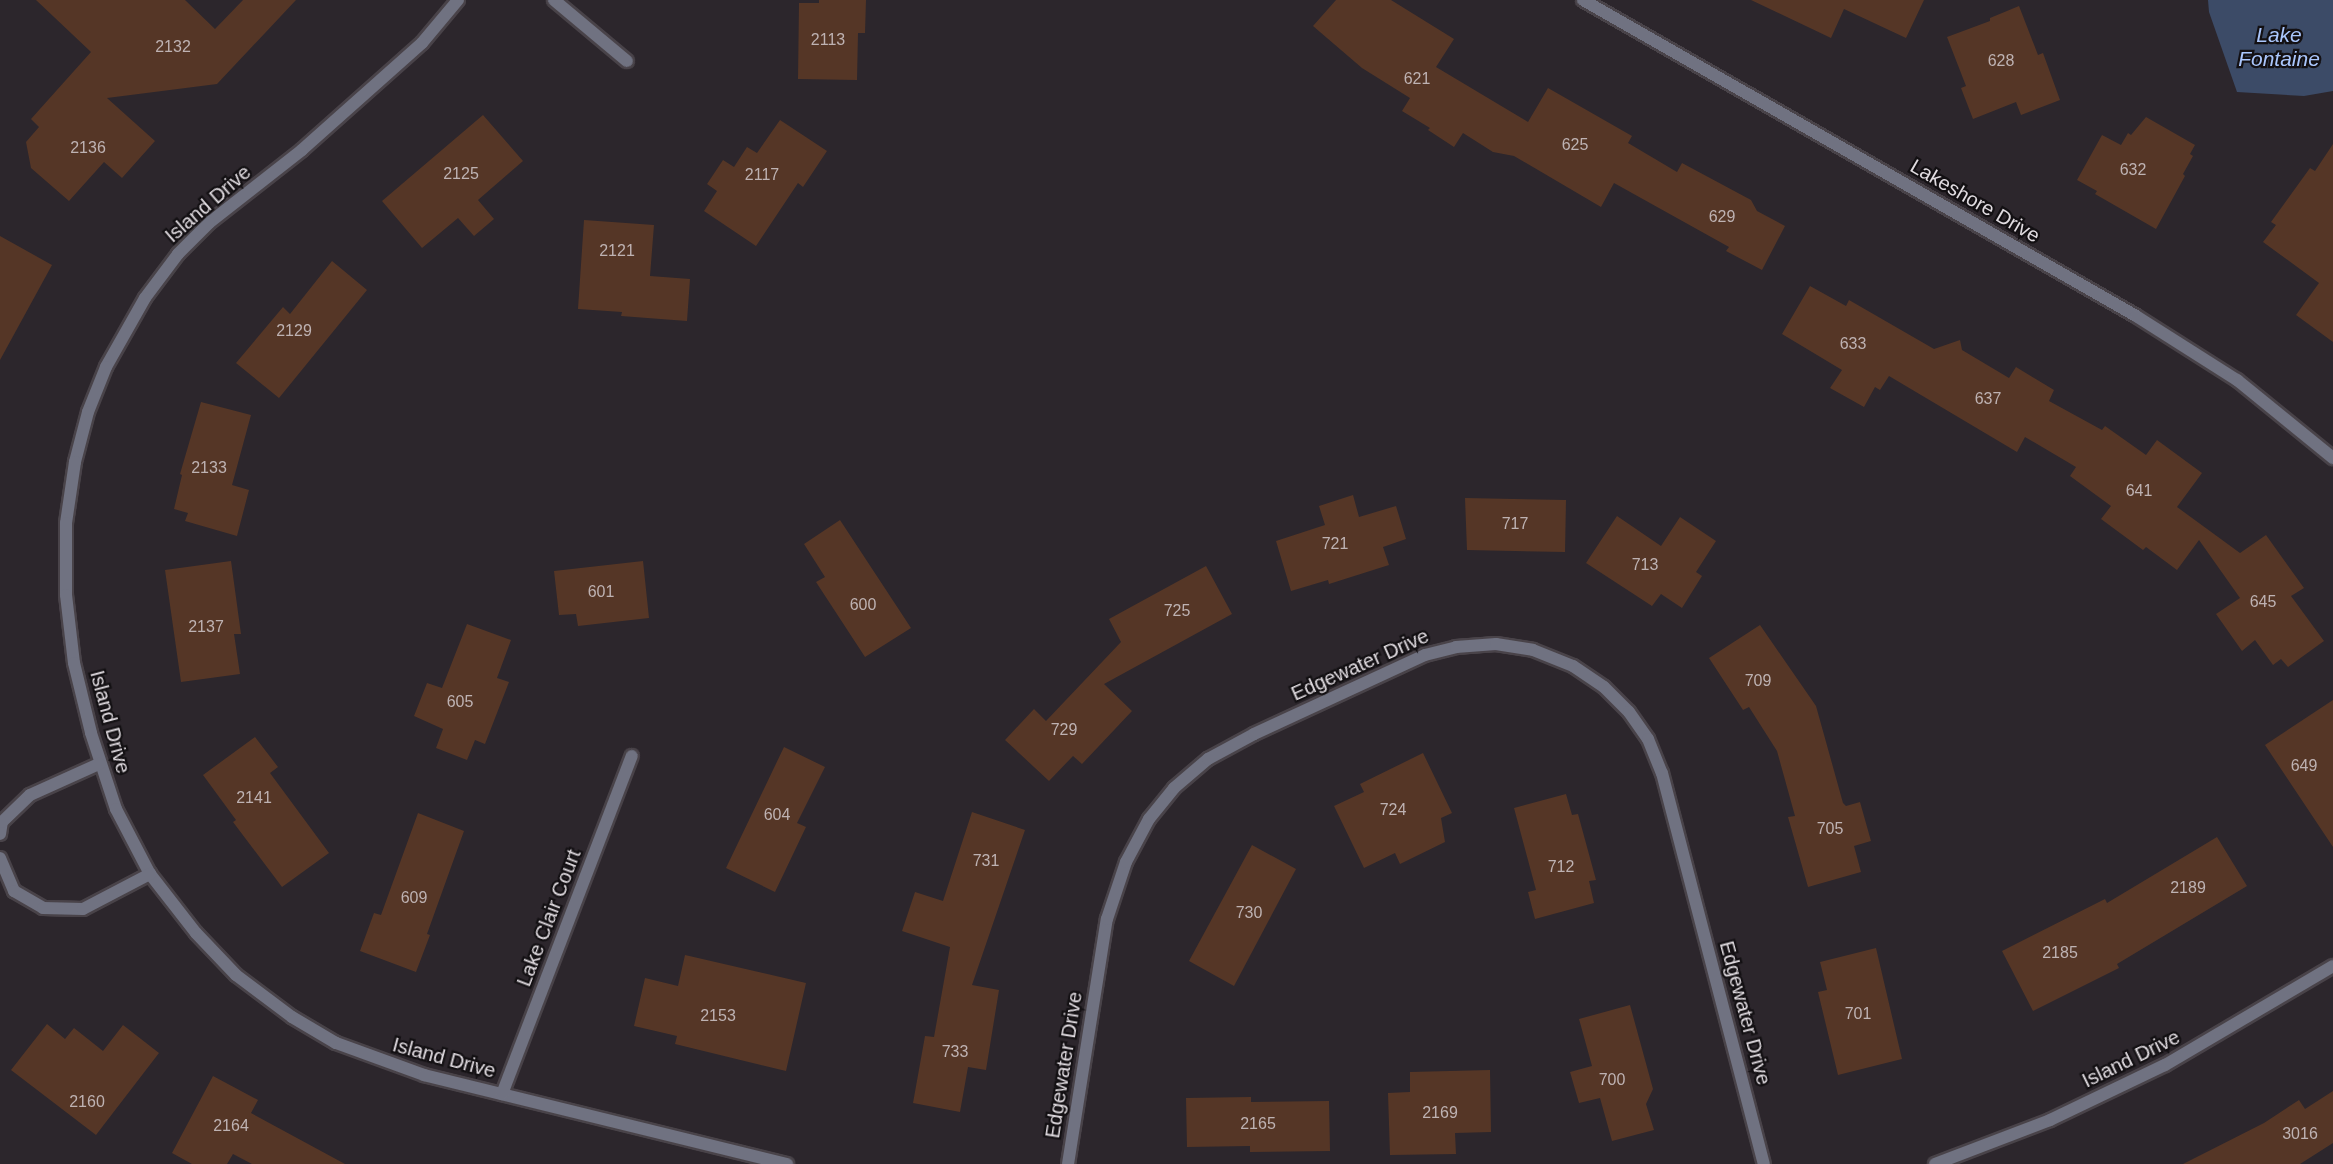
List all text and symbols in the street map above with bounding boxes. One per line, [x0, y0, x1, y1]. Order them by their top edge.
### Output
water label: Lake Fontaine [2238, 22, 2320, 72]
house number: 2113 [811, 30, 845, 50]
house number: 2132 [155, 37, 191, 57]
house number: 628 [1988, 51, 2014, 71]
house number: 621 [1404, 69, 1430, 89]
house number: 625 [1562, 135, 1588, 155]
house number: 2136 [70, 138, 106, 158]
street label: Lakeshore Drive [1906, 154, 2044, 248]
street label: Island Drive [160, 160, 256, 248]
house number: 632 [2120, 160, 2146, 180]
house number: 2125 [443, 164, 479, 184]
house number: 2117 [745, 165, 779, 185]
house number: 629 [1709, 207, 1735, 227]
house number: 2121 [599, 241, 635, 261]
house number: 2129 [276, 321, 312, 341]
house number: 633 [1840, 334, 1866, 354]
house number: 637 [1975, 389, 2001, 409]
house number: 2133 [191, 458, 227, 478]
house number: 641 [2126, 481, 2152, 501]
house number: 717 [1502, 514, 1528, 534]
house number: 721 [1322, 534, 1348, 554]
house number: 713 [1632, 555, 1658, 575]
house number: 601 [588, 582, 614, 602]
house number: 645 [2250, 592, 2276, 612]
house number: 600 [850, 595, 876, 615]
house number: 725 [1164, 601, 1190, 621]
house number: 2137 [188, 617, 224, 637]
street label: Edgewater Drive [1288, 624, 1432, 706]
street label: Island Drive [85, 668, 135, 776]
house number: 709 [1745, 671, 1771, 691]
house number: 605 [447, 692, 473, 712]
house number: 729 [1051, 720, 1077, 740]
house number: 649 [2291, 756, 2317, 776]
house number: 2141 [236, 788, 272, 808]
house number: 724 [1380, 800, 1406, 820]
house number: 604 [764, 805, 790, 825]
house number: 705 [1817, 819, 1843, 839]
street label: Lake Clair Court [512, 846, 586, 990]
house number: 731 [973, 851, 999, 871]
house number: 712 [1548, 857, 1574, 877]
house number: 2189 [2170, 878, 2206, 898]
house number: 609 [401, 888, 427, 908]
house number: 730 [1236, 903, 1262, 923]
street label: Edgewater Drive [1714, 938, 1776, 1088]
house number: 2185 [2042, 943, 2078, 963]
street label: Edgewater Drive [1041, 990, 1087, 1140]
house number: 701 [1845, 1004, 1871, 1024]
house number: 2153 [700, 1006, 736, 1026]
street label: Island Drive [2078, 1025, 2184, 1093]
street label: Island Drive [390, 1033, 498, 1083]
house number: 733 [942, 1042, 968, 1062]
house number: 700 [1599, 1070, 1625, 1090]
house number: 2160 [69, 1092, 105, 1112]
house number: 2169 [1422, 1103, 1458, 1123]
house number: 2165 [1240, 1114, 1276, 1134]
house number: 2164 [213, 1116, 249, 1136]
house number: 3016 [2282, 1124, 2318, 1144]

